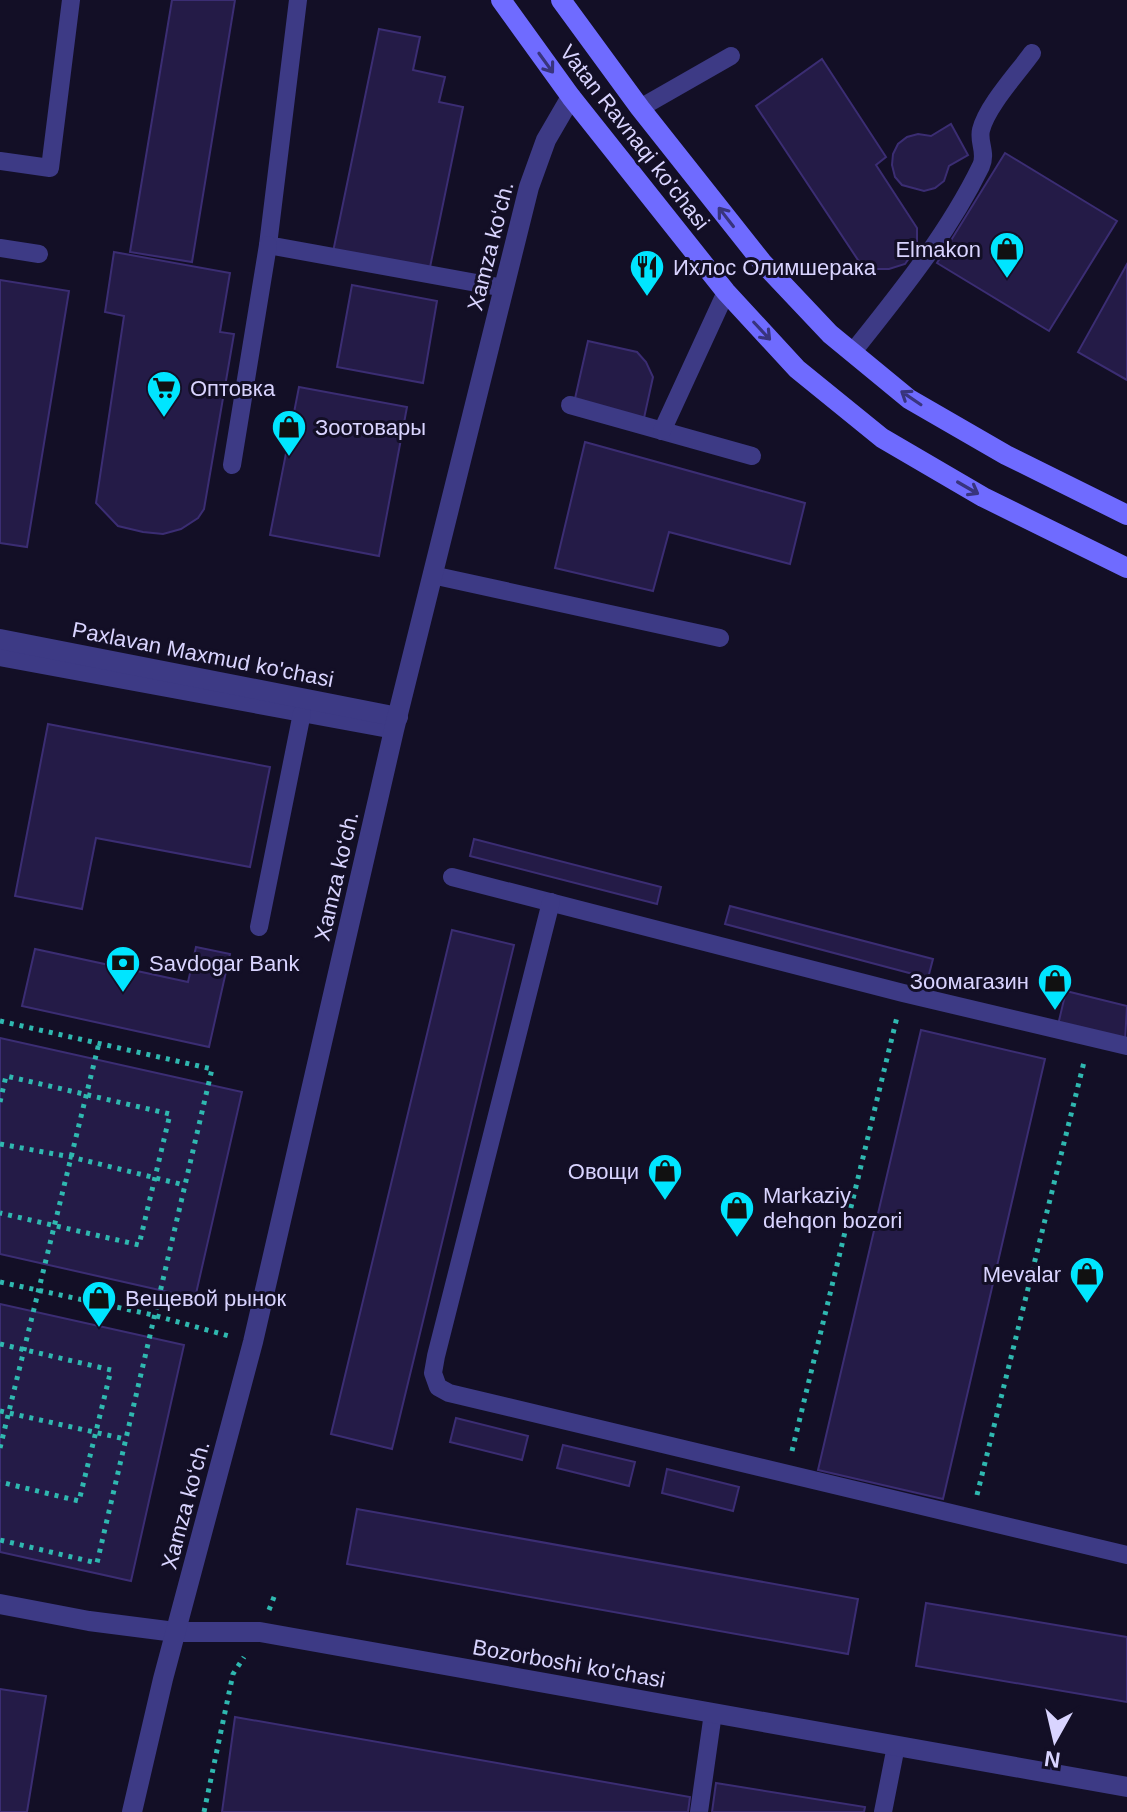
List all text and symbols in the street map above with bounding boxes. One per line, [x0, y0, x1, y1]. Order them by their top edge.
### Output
street label: Vatan Ravnaqi ko'chasi [555, 40, 715, 235]
one-way arrow [538, 52, 555, 74]
street label: Xamza ko‘ch. [462, 179, 519, 313]
one-way arrow [718, 207, 735, 228]
shop icon: Elmakon [988, 230, 1026, 280]
place label: Elmakon [895, 237, 981, 262]
restaurant icon: Ихлос Олимшерака [628, 248, 666, 298]
place label: Ихлос Олимшерака [673, 255, 877, 280]
one-way arrow [752, 321, 771, 341]
supermarket icon: Оптовка [145, 369, 183, 419]
place label: Оптовка [190, 376, 276, 401]
one-way arrow [900, 390, 922, 407]
shop icon: Зоотовары [270, 408, 308, 458]
place label: Зоотовары [315, 415, 426, 440]
one-way arrow [955, 481, 979, 496]
street label: Paxlavan Maxmud ko'chasi [70, 617, 336, 692]
street label: Xamza ko‘ch. [309, 809, 364, 943]
bank icon: Savdogar Bank [104, 944, 142, 994]
place label: Savdogar Bank [149, 951, 300, 976]
shop icon: Зоомагазин [1036, 962, 1074, 1012]
place label: Зоомагазин [910, 969, 1029, 994]
shop icon: Овощи [646, 1152, 684, 1202]
place label: Овощи [568, 1159, 639, 1184]
place label: Markaziy dehqon bozori [763, 1183, 902, 1233]
shop icon: Markaziy dehqon bozori [718, 1189, 756, 1239]
shop icon: Mevalar [1068, 1255, 1106, 1305]
place label: Mevalar [983, 1262, 1061, 1287]
shop icon: Вещевой рынок [80, 1279, 118, 1329]
place label: Вещевой рынок [125, 1286, 287, 1311]
street label: Xamza ko‘ch. [156, 1438, 215, 1572]
street label: Bozorboshi ko'chasi [471, 1634, 667, 1693]
north arrow [1015, 1700, 1095, 1780]
text: N [1043, 1746, 1062, 1773]

